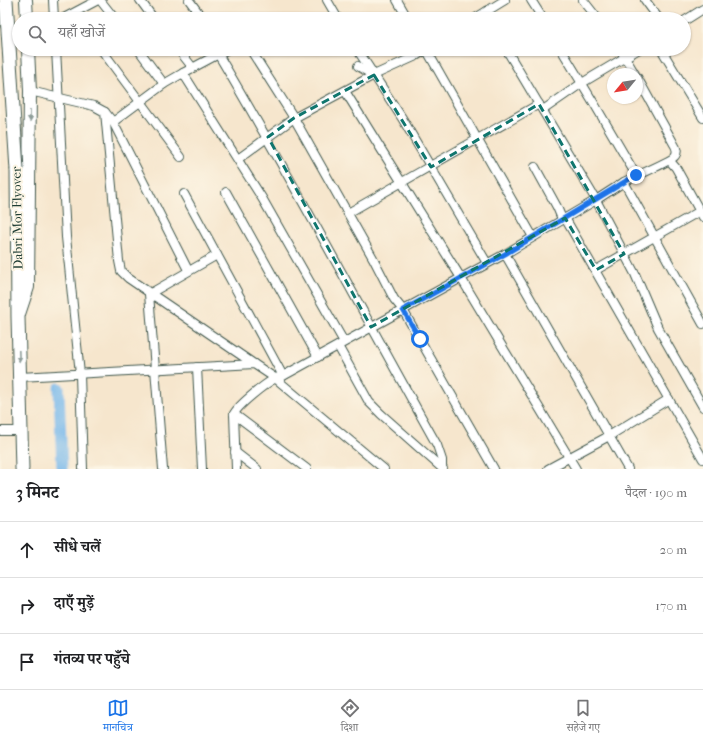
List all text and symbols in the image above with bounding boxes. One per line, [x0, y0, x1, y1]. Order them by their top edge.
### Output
search box [12, 12, 691, 56]
icon: search [26, 23, 48, 45]
text: यहाँ खोजें [58, 23, 105, 41]
north arrow [607, 68, 643, 104]
one-way arrow [27, 110, 33, 123]
street label: Dabri Mor Flyover [9, 166, 25, 270]
route end [627, 166, 645, 184]
route start [411, 330, 429, 348]
one-way arrow [16, 350, 22, 363]
text: 3 मिनट [16, 482, 59, 502]
text: पैदल · 190 m [625, 485, 687, 500]
text: सीधे चलें [54, 538, 101, 556]
icon: ahead [16, 539, 38, 561]
text: 20 m [660, 542, 687, 557]
text: दाएँ मुड़ें [54, 594, 94, 612]
icon: right [16, 595, 38, 617]
text: 170 m [655, 598, 687, 613]
text: गंतव्य पर पहुँचे [54, 650, 130, 668]
icon: arrive [16, 651, 38, 673]
tab: मानचित्र [103, 697, 133, 738]
tab: दिशा [339, 697, 361, 738]
tab: सहेजे गए [566, 697, 600, 738]

